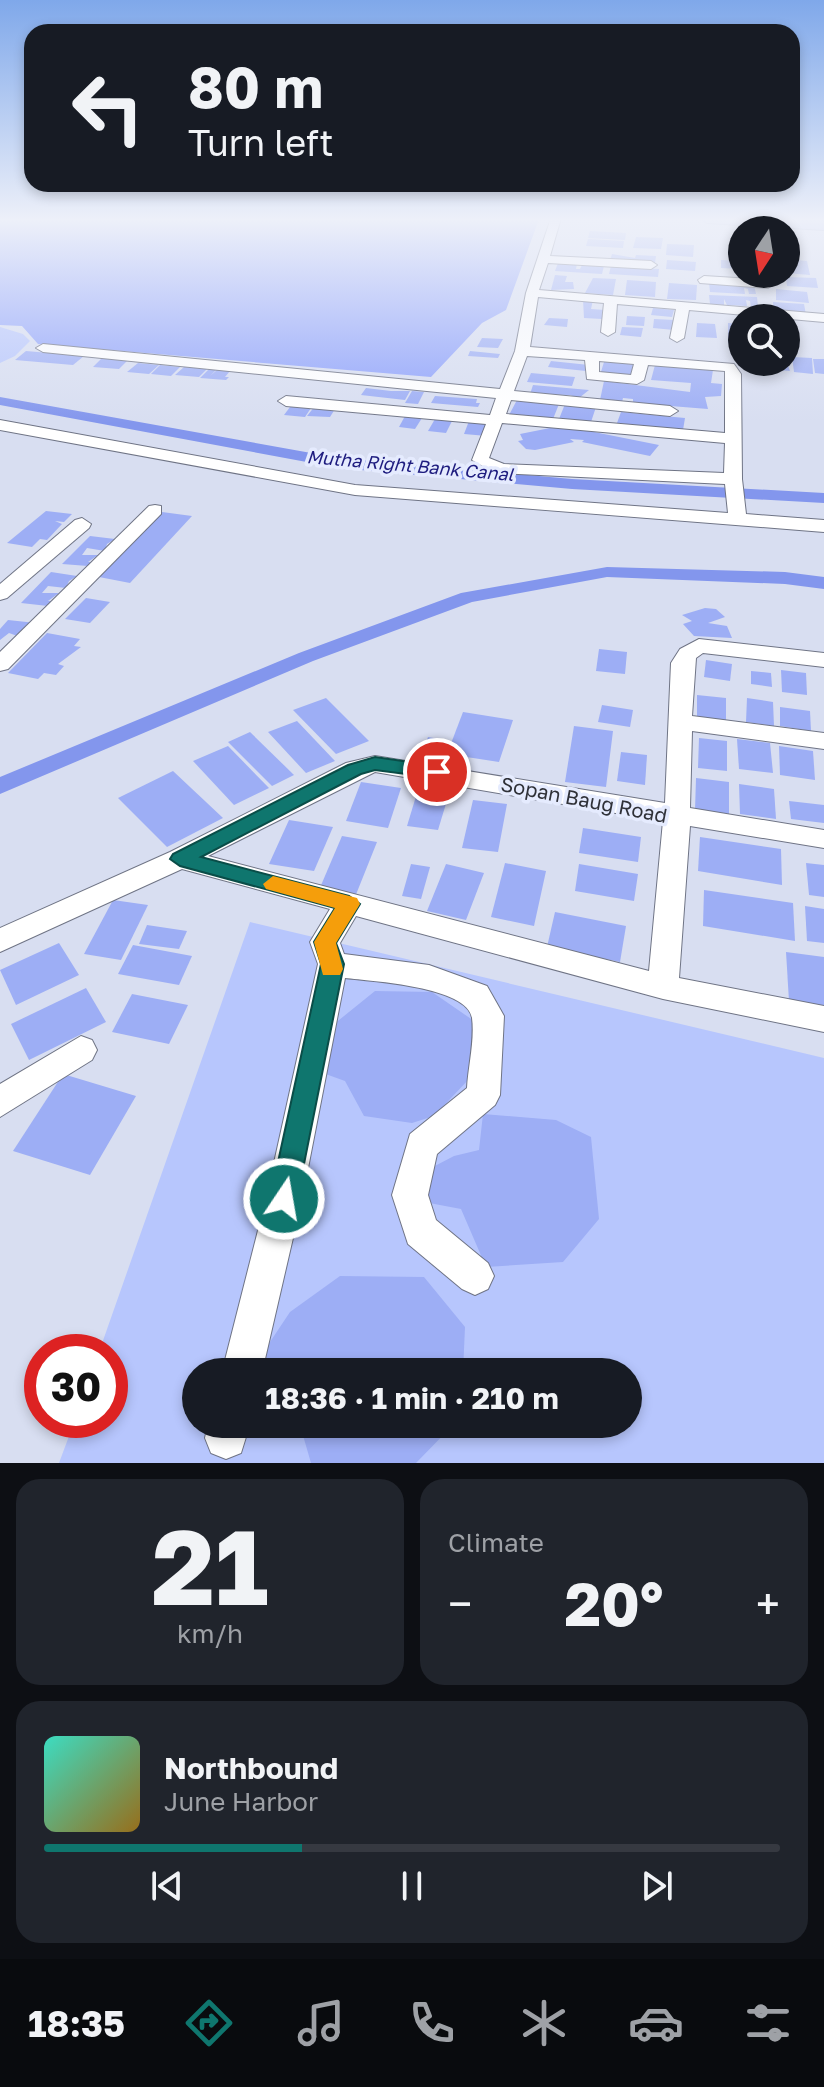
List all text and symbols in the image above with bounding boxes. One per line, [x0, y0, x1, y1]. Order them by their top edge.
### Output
text: 80 m [188, 53, 323, 120]
icon: left [56, 56, 160, 160]
text: Turn left [188, 121, 334, 164]
north arrow [728, 216, 800, 288]
map controls [728, 216, 800, 376]
button: search [728, 304, 800, 376]
water label: Mutha Right Bank Canal [306, 445, 516, 485]
pin [403, 738, 471, 806]
icon: arrive [415, 750, 459, 794]
street label: Sopan Baug Road [499, 771, 669, 827]
position arrow [242, 1157, 326, 1241]
speed limit sign: 30 [24, 1334, 128, 1438]
text: 18:36 · 1 min · 210 m [265, 1380, 559, 1416]
text: 21 [151, 1503, 269, 1628]
text: Climate [448, 1527, 544, 1558]
text: 20° [565, 1567, 664, 1639]
text: − [448, 1577, 472, 1630]
text: + [756, 1577, 780, 1630]
text: km/h [177, 1618, 243, 1649]
text: Northbound [164, 1750, 338, 1786]
text: June Harbor [164, 1786, 318, 1817]
icon: previous [145, 1864, 189, 1908]
icon: pause [390, 1864, 434, 1908]
icon: next [635, 1864, 679, 1908]
icon: directions [181, 1995, 237, 2051]
icon: music [293, 1995, 349, 2051]
icon: phone [404, 1995, 460, 2051]
icon: climate [516, 1995, 572, 2051]
icon: car [628, 1995, 684, 2051]
icon: filters [740, 1995, 796, 2051]
text: 18:35 [28, 2002, 125, 2045]

